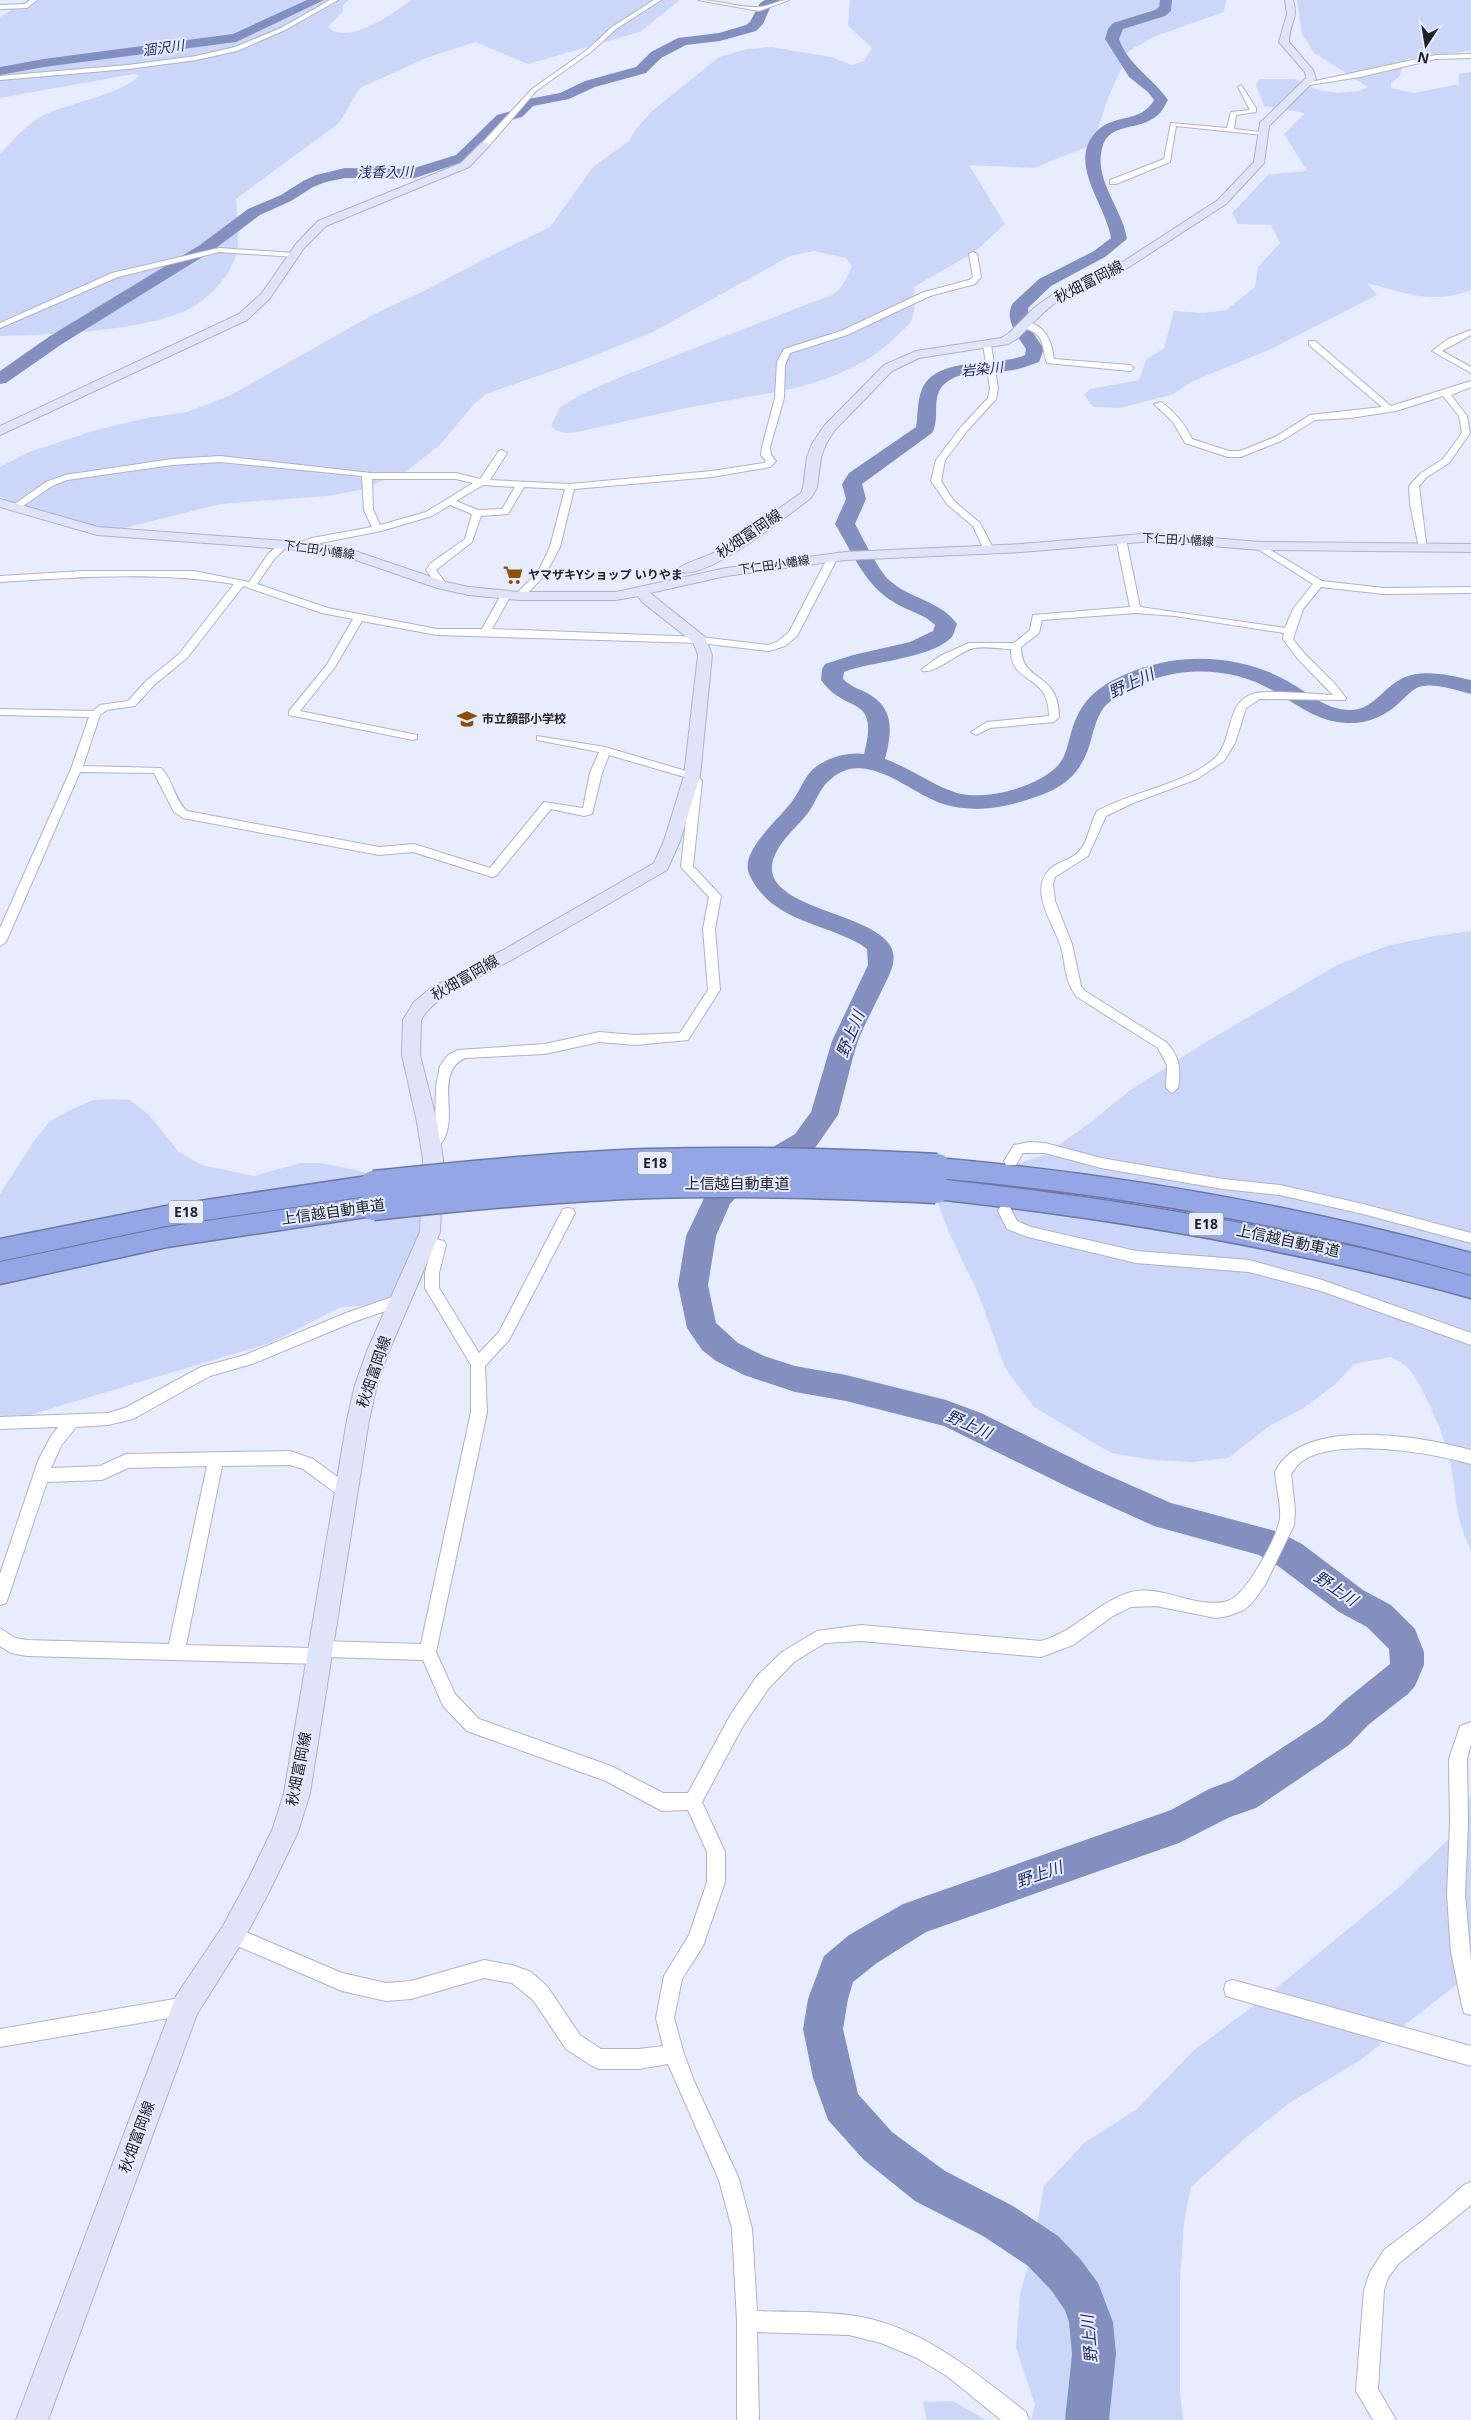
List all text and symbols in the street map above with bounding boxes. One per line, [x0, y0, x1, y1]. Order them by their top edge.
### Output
north arrow [1401, 20, 1451, 70]
water label: 涸沢川 [141, 35, 187, 60]
text: N [1416, 48, 1431, 69]
water label: 浅香入川 [357, 161, 415, 181]
street label: 秋畑富岡線 [1051, 255, 1127, 307]
water label: 岩染川 [960, 357, 1006, 380]
street label: 秋畑富岡線 [712, 504, 785, 562]
street label: 下仁田小幡線 [1142, 529, 1214, 550]
street label: 下仁田小幡線 [282, 536, 356, 563]
street label: 下仁田小幡線 [737, 551, 811, 578]
supermarket icon: ヤマザキYショップ いりやま [502, 564, 524, 586]
place label: ヤマザキYショップ いりやま [528, 566, 683, 583]
water label: 野上川 [1105, 662, 1159, 703]
school or university icon: 市立額部小学校 [456, 708, 478, 730]
place label: 市立額部小学校 [482, 710, 566, 727]
street label: 秋畑富岡線 [427, 950, 502, 1005]
water label: 野上川 [831, 1006, 870, 1060]
road number: E18 [638, 1152, 672, 1174]
street label: 上信越自動車道 [684, 1173, 790, 1193]
street label: 上信越自動車道 [279, 1194, 386, 1228]
road number: E18 [168, 1200, 204, 1224]
road number: E18 [1188, 1212, 1224, 1236]
street label: 上信越自動車道 [1235, 1219, 1342, 1261]
street label: 秋畑富岡線 [351, 1333, 395, 1410]
water label: 野上川 [943, 1404, 997, 1445]
water label: 野上川 [1310, 1565, 1364, 1612]
street label: 秋畑富岡線 [281, 1730, 315, 1808]
water label: 野上川 [1013, 1855, 1067, 1892]
street label: 秋畑富岡線 [114, 2098, 158, 2175]
water label: 野上川 [1076, 2312, 1102, 2364]

